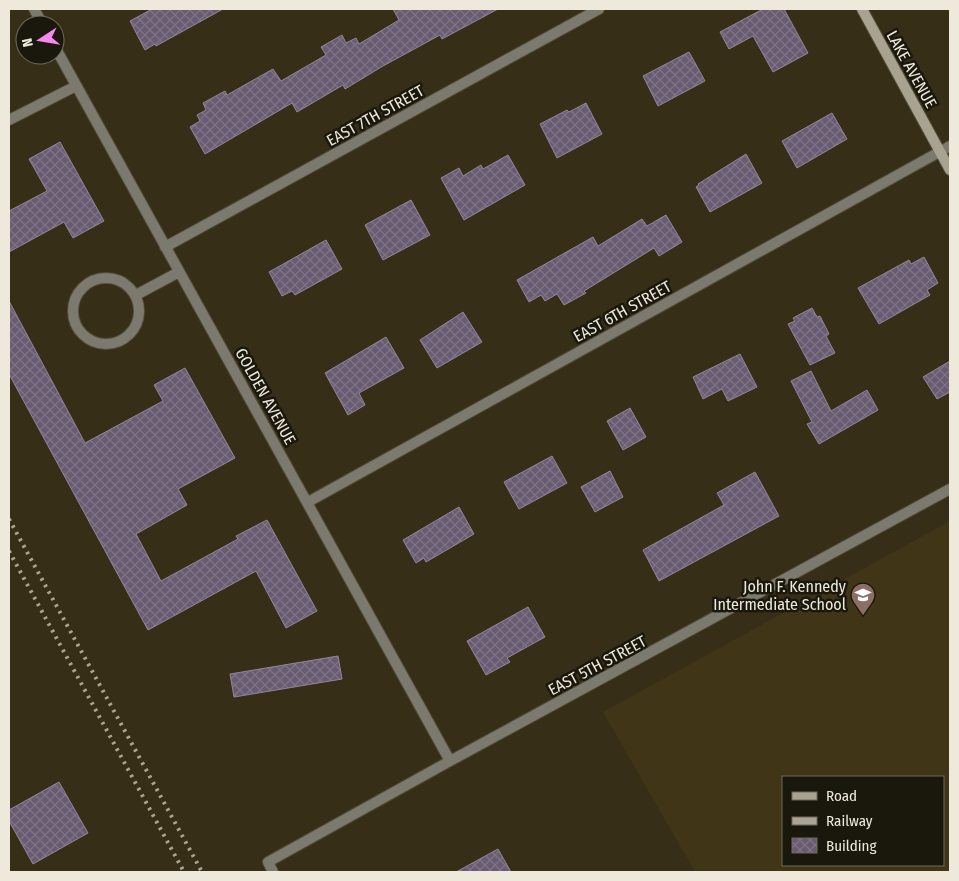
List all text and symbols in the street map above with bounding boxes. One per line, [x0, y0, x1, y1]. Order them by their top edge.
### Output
north arrow [15, 15, 65, 65]
street label: LAKE AVENUE [882, 27, 941, 111]
text: N [19, 37, 37, 48]
street label: EAST 7TH STREET [323, 81, 428, 150]
street label: EAST 6TH STREET [570, 276, 675, 346]
street label: GOLDEN AVENUE [231, 345, 300, 448]
place label: John F. Kennedy Intermediate School [713, 577, 847, 614]
school or university icon: John F. Kennedy Intermediate School [850, 582, 876, 616]
street label: EAST 5TH STREET [545, 631, 650, 699]
legend [782, 776, 944, 866]
text: Road [826, 787, 857, 805]
text: Railway [826, 812, 873, 830]
text: Building [826, 837, 877, 855]

